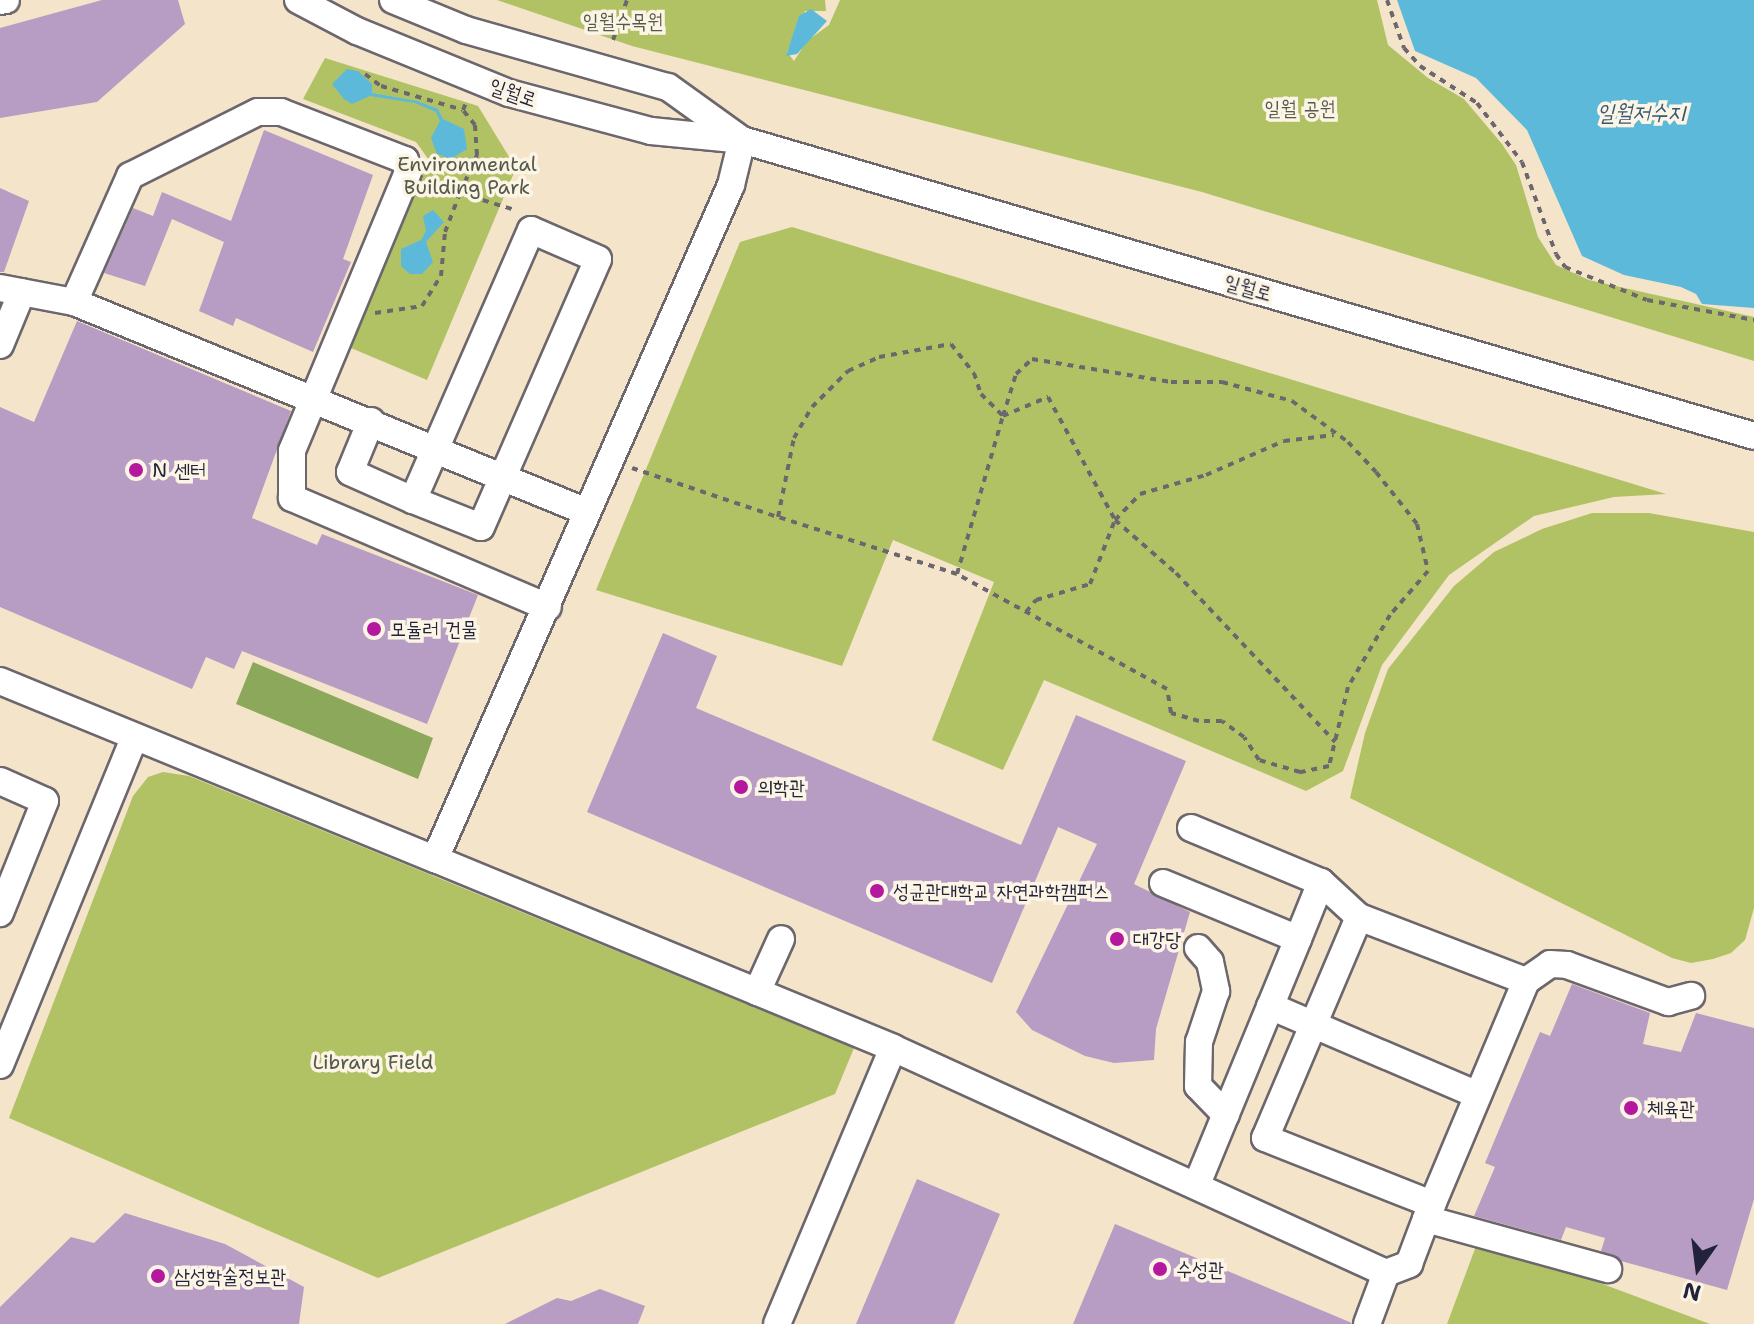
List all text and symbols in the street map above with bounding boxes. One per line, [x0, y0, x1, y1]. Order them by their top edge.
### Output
park label: 일월수목원 [583, 9, 663, 33]
street label: 일월로 [486, 74, 540, 112]
park label: 일월 공원 [1264, 96, 1336, 120]
water label: 일월저수지 [1597, 100, 1685, 126]
park label: Environmental Building Park [397, 153, 537, 200]
street label: 일월로 [1221, 270, 1275, 306]
place label: N 센터 [152, 458, 206, 482]
marker: N 센터 [127, 461, 145, 479]
place label: 모듈러 건물 [390, 617, 477, 641]
marker: 모듈러 건물 [365, 620, 383, 638]
place label: 의학관 [757, 775, 805, 799]
marker: 의학관 [732, 778, 750, 796]
place label: 성균관대학교 자연과학캠퍼스 [893, 879, 1109, 903]
marker: 성균관대학교 자연과학캠퍼스 [868, 882, 886, 900]
place label: 대강당 [1133, 927, 1181, 951]
marker: 대강당 [1108, 930, 1126, 948]
park label: Library Field [313, 1050, 433, 1074]
place label: 체육관 [1647, 1096, 1695, 1120]
marker: 체육관 [1622, 1099, 1640, 1117]
north arrow [1658, 1228, 1738, 1308]
place label: 수성관 [1176, 1257, 1224, 1281]
marker: 수성관 [1151, 1260, 1169, 1278]
place label: 삼성학술정보관 [174, 1264, 287, 1288]
marker: 삼성학술정보관 [149, 1267, 167, 1285]
text: N [1680, 1276, 1704, 1308]

